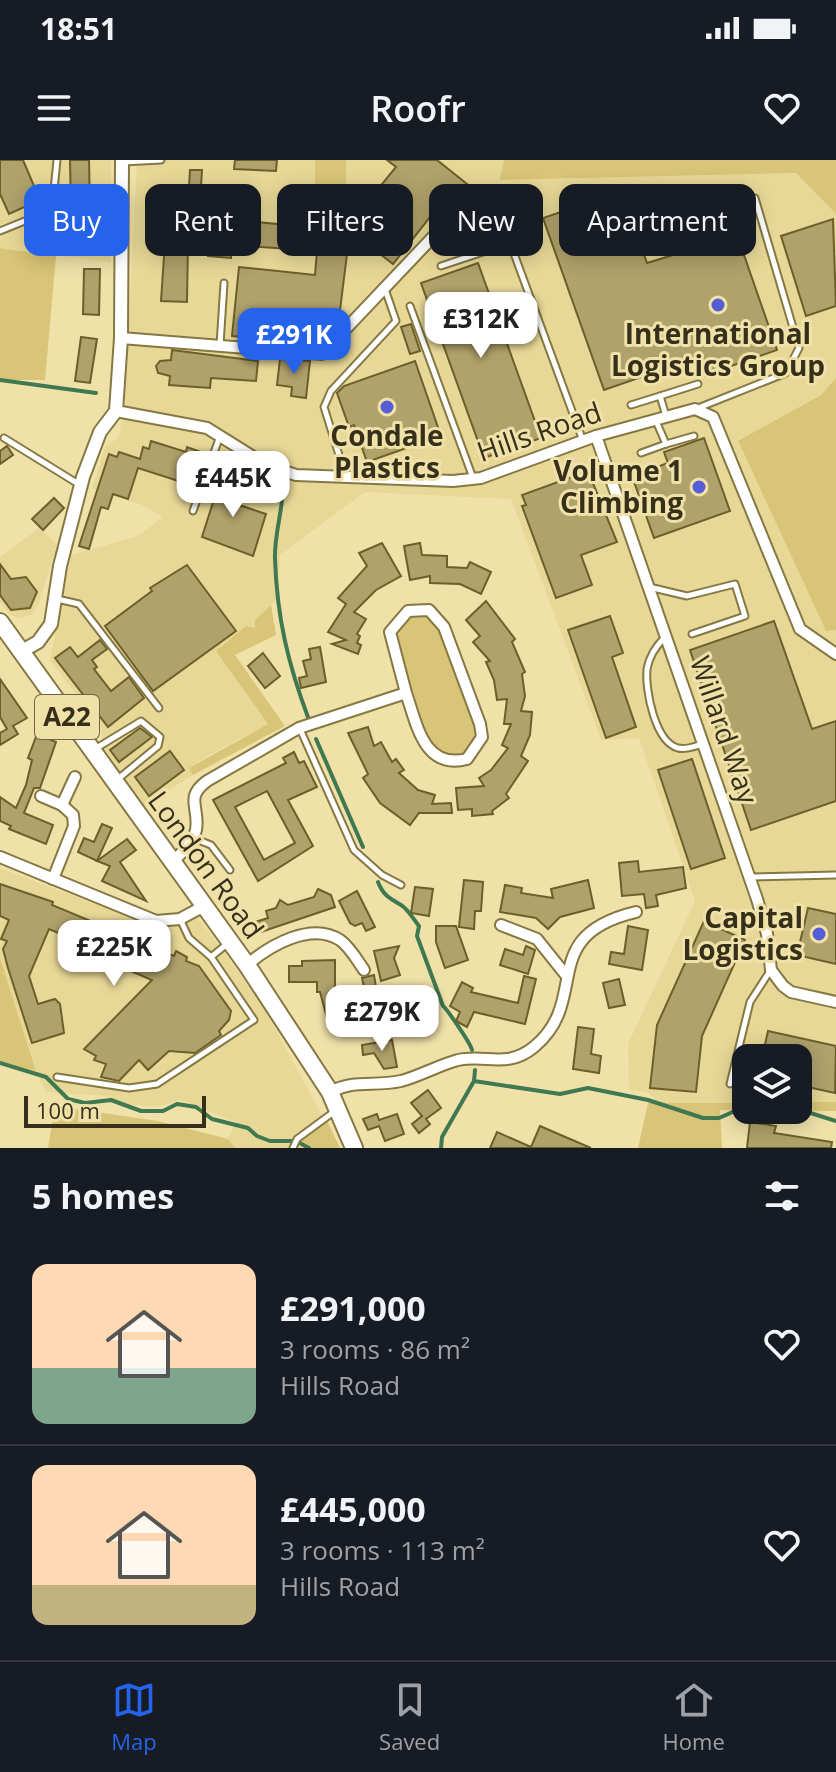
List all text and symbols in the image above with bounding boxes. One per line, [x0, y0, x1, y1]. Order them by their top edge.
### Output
text: 18:51 [40, 8, 117, 49]
text: Roofr [370, 84, 466, 133]
icon: menu [32, 86, 76, 130]
icon: heart [760, 86, 804, 130]
chip: Buy [24, 184, 129, 256]
chip: Rent [145, 184, 261, 256]
chip: Filters [277, 184, 413, 256]
chip: New [429, 184, 543, 256]
chip: Apartment [559, 184, 756, 256]
pin: £312K [425, 292, 537, 360]
marker: International Logistics Group [709, 296, 727, 314]
text: £312K [443, 300, 519, 336]
pin: £291K [238, 308, 350, 376]
place label: International Logistics Group [611, 314, 825, 384]
text: £291K [256, 316, 332, 352]
street label: Hills Road [471, 392, 606, 470]
marker: Condale Plastics [378, 398, 396, 416]
place label: Condale Plastics [330, 416, 444, 486]
pin: £445K [177, 451, 289, 519]
place label: Volume 1 Climbing [553, 451, 683, 521]
text: £445K [195, 459, 271, 495]
marker: Volume 1 Climbing [690, 478, 708, 496]
street label: Willard Way [682, 651, 768, 810]
road number: A22 [35, 695, 99, 739]
street label: London Road [140, 783, 273, 946]
place label: Capital Logistics [683, 898, 803, 968]
pin: £225K [58, 920, 170, 988]
marker: Capital Logistics [810, 925, 828, 943]
text: £225K [76, 928, 152, 964]
pin: £279K [326, 985, 438, 1053]
text: £279K [344, 993, 420, 1029]
map controls [732, 1044, 812, 1124]
button: layers [732, 1044, 812, 1124]
scale bar [24, 1092, 206, 1128]
text: 100 m [36, 1095, 100, 1125]
text: 5 homes [32, 1173, 174, 1219]
icon: filters [760, 1174, 804, 1218]
text: £291,000 [280, 1285, 426, 1331]
icon: home [96, 1296, 192, 1392]
icon: heart [760, 1322, 804, 1366]
text: 3 rooms · 86 m² [280, 1331, 470, 1367]
text: Hills Road [280, 1367, 400, 1403]
text: £445,000 [280, 1486, 426, 1532]
icon: home [96, 1497, 192, 1593]
icon: heart [760, 1523, 804, 1567]
text: 3 rooms · 113 m² [280, 1532, 485, 1568]
text: Hills Road [280, 1568, 400, 1604]
tab: Map [111, 1678, 157, 1756]
tab: Saved [379, 1678, 440, 1756]
tab: Home [663, 1678, 725, 1756]

